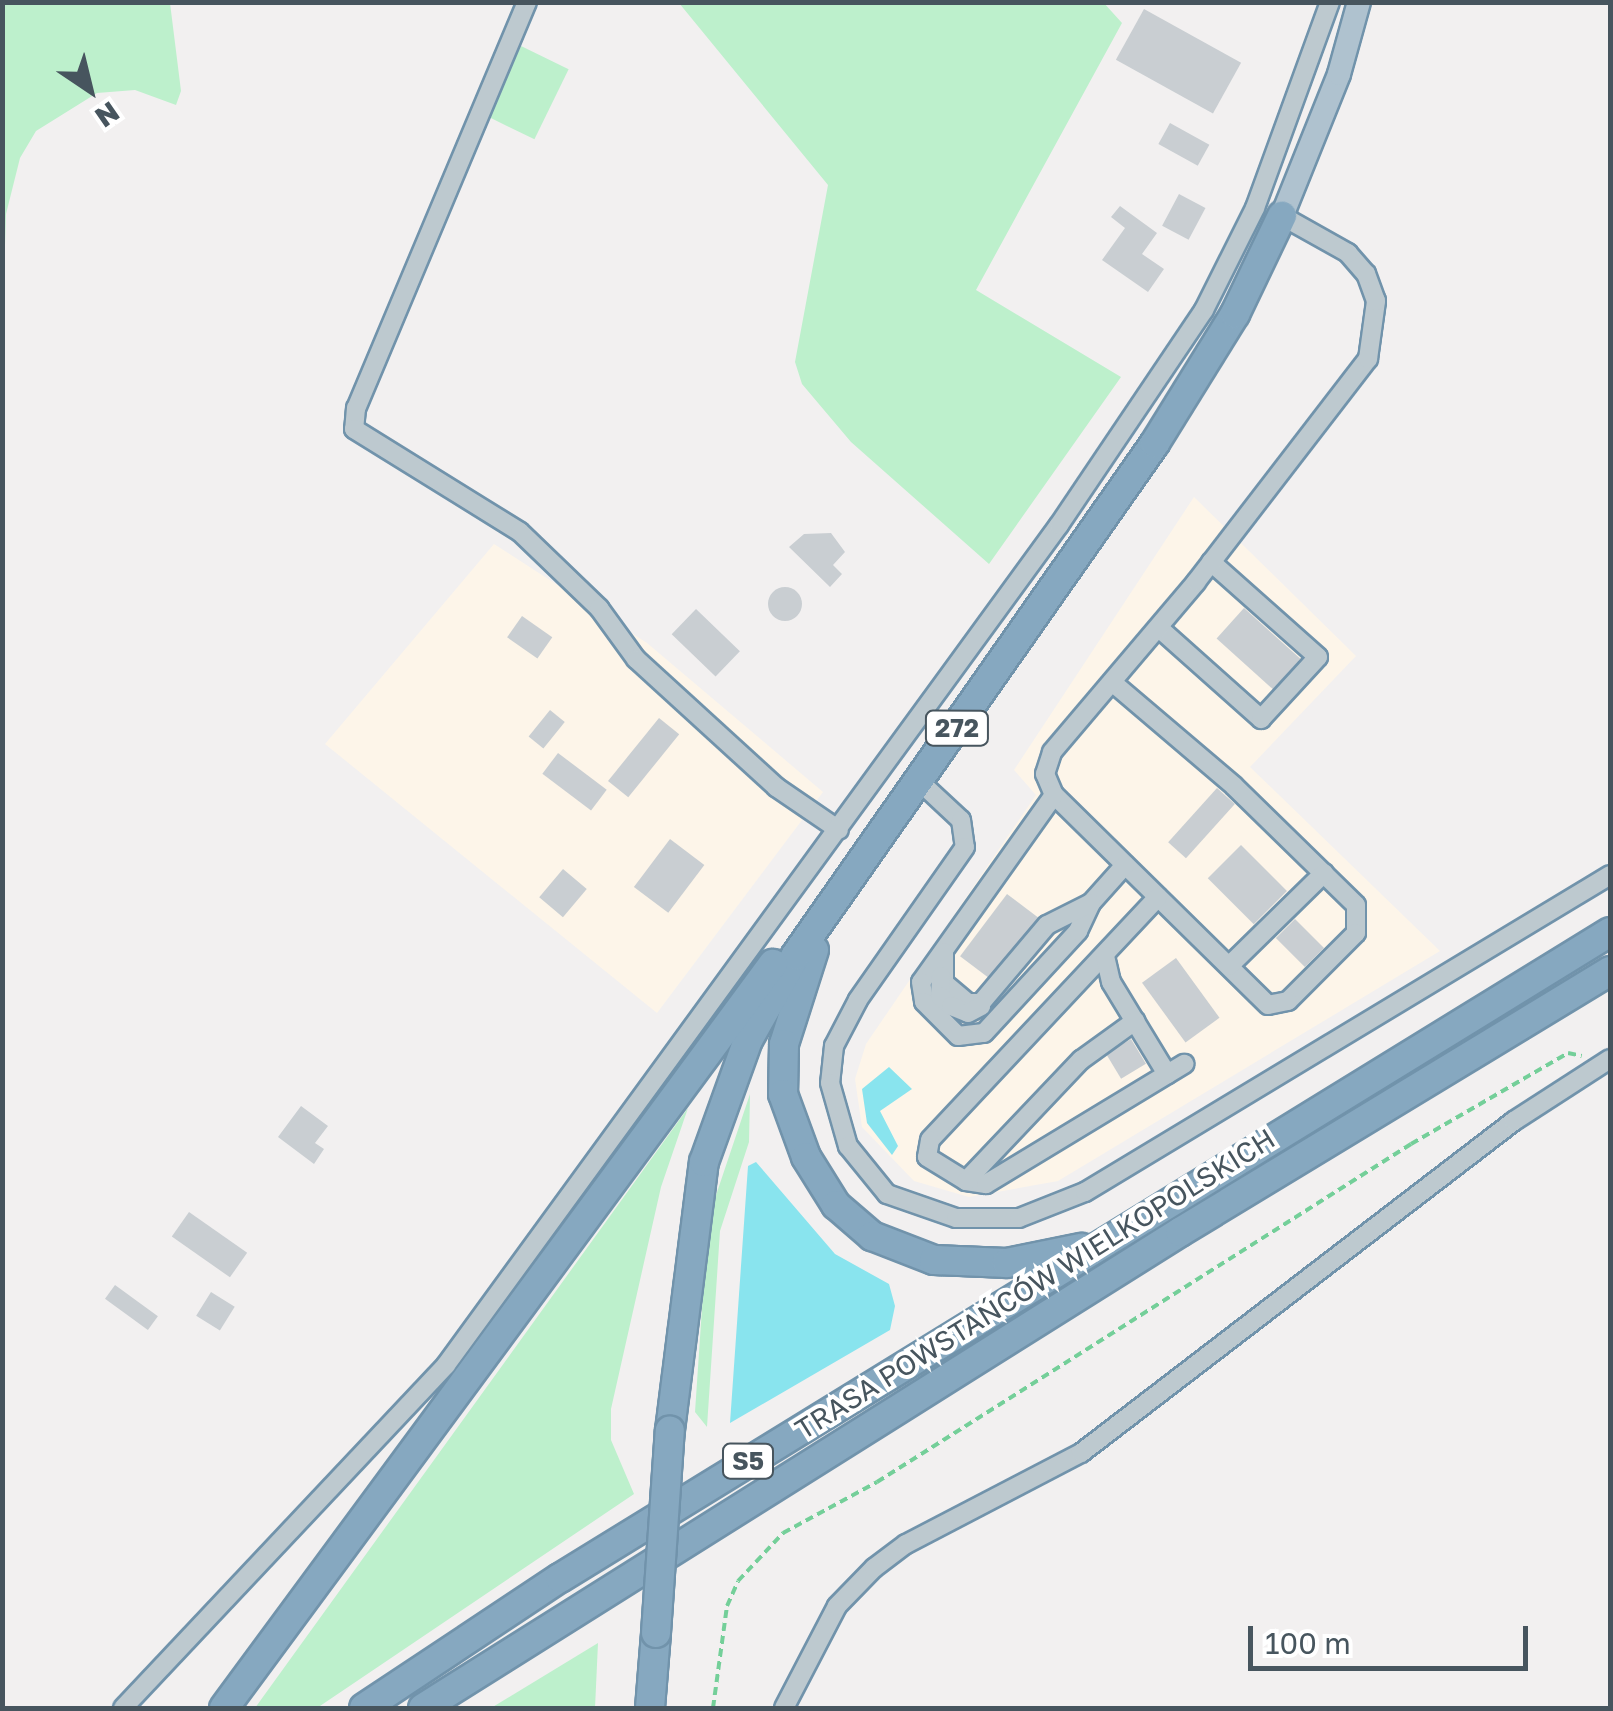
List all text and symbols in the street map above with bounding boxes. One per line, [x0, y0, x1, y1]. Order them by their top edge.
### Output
north arrow [40, 40, 140, 140]
text: N [89, 95, 126, 135]
road number: 272 [924, 708, 990, 748]
street label: TRASA POWSTAŃCÓW WIELKOPOLSKICH [789, 1122, 1281, 1446]
road number: S5 [720, 1441, 776, 1481]
scale bar [1253, 1606, 1533, 1668]
text: 100 m [1265, 1625, 1351, 1661]

